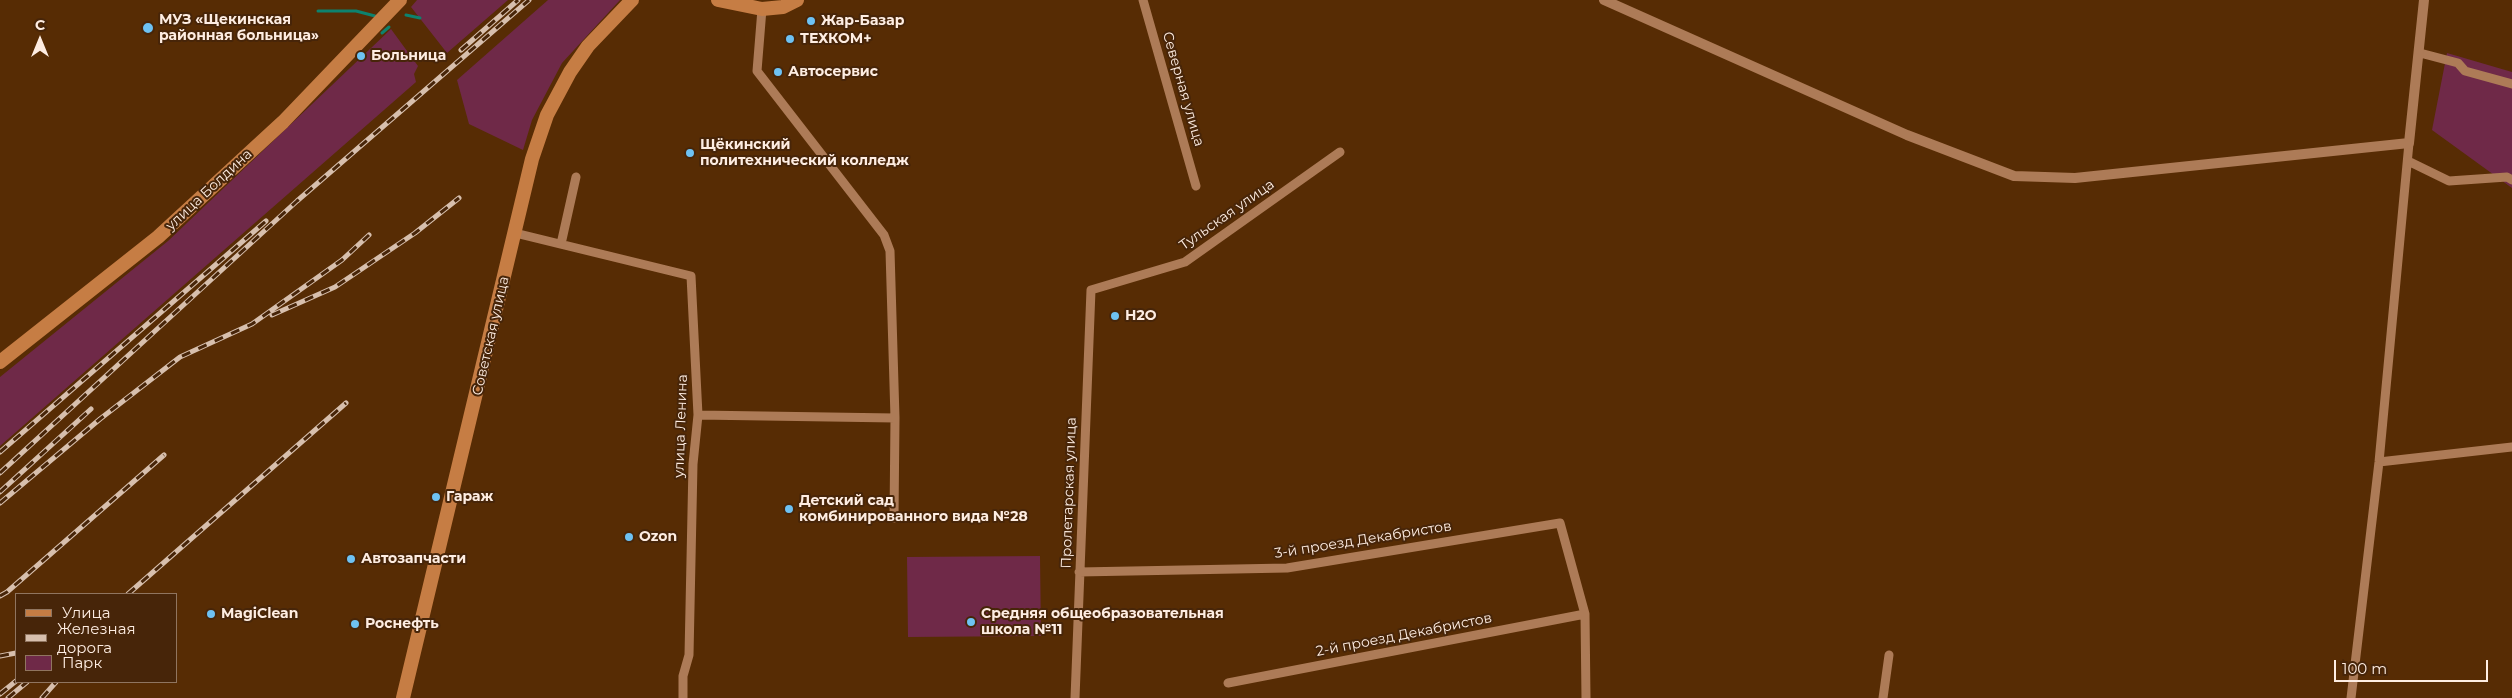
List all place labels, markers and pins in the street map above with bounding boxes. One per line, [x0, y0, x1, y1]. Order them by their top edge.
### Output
place label: МУЗ «Щекинская районная больница» [159, 12, 319, 44]
place label: Жар-Базар [821, 13, 904, 29]
marker: Жар-Базар [805, 15, 817, 27]
marker: МУЗ «Щекинская районная больница» [141, 21, 155, 35]
place label: ТЕХКОМ+ [800, 31, 872, 47]
marker: ТЕХКОМ+ [784, 33, 796, 45]
place label: Больница [371, 48, 446, 64]
marker: Больница [355, 50, 367, 62]
place label: Автосервис [788, 64, 878, 80]
marker: Автосервис [772, 66, 784, 78]
place label: Щёкинский политехнический колледж [700, 137, 909, 170]
marker: Щёкинский политехнический колледж [684, 147, 696, 159]
place label: Н2О [1125, 308, 1156, 324]
marker: Н2О [1109, 310, 1121, 322]
place label: Гараж [446, 489, 493, 505]
marker: Гараж [430, 491, 442, 503]
place label: Детский сад комбинированного вида №28 [799, 493, 1028, 526]
marker: Детский сад комбинированного вида №28 [783, 503, 795, 515]
place label: Ozon [639, 529, 677, 545]
marker: Ozon [623, 531, 635, 543]
place label: Автозапчасти [361, 551, 466, 567]
marker: Автозапчасти [345, 553, 357, 565]
place label: MagiClean [221, 606, 298, 622]
place label: Средняя общеобразовательная школа №11 [981, 606, 1224, 638]
marker: MagiClean [205, 608, 217, 620]
place label: Роснефть [365, 616, 439, 632]
marker: Средняя общеобразовательная школа №11 [965, 616, 977, 628]
marker: Роснефть [349, 618, 361, 630]

